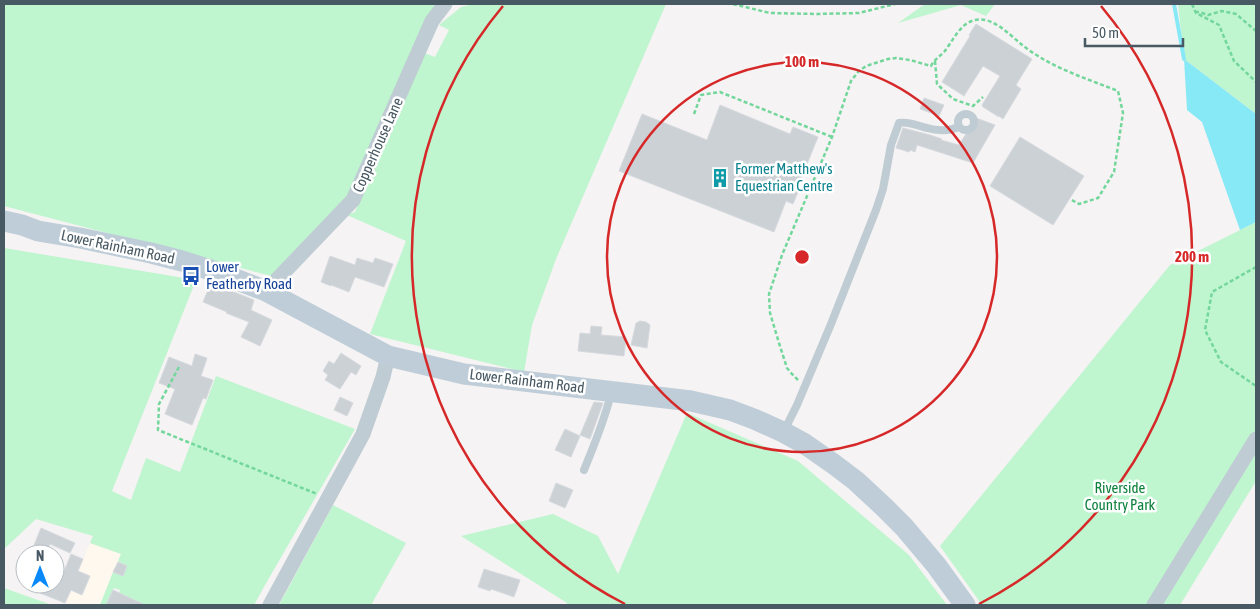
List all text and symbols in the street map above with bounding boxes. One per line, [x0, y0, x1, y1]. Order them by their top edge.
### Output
scale bar [1085, 15, 1182, 47]
text: 50 m [1092, 24, 1119, 41]
text: 100 m [785, 53, 819, 70]
street label: Copperhouse Lane [349, 95, 406, 195]
place label: Former Matthew's Equestrian Centre [735, 160, 833, 194]
building icon: Former Matthew's Equestrian Centre [709, 167, 731, 189]
street label: Lower Rainham Road [60, 226, 176, 267]
centre of rings [793, 248, 811, 266]
text: 200 m [1175, 248, 1209, 265]
place label: Lower Featherby Road [206, 258, 292, 292]
bus stop icon: Lower Featherby Road [180, 265, 202, 287]
street label: Lower Rainham Road [469, 365, 586, 396]
park label: Riverside Country Park [1085, 479, 1156, 513]
north arrow [15, 544, 65, 594]
text: N [36, 548, 44, 564]

